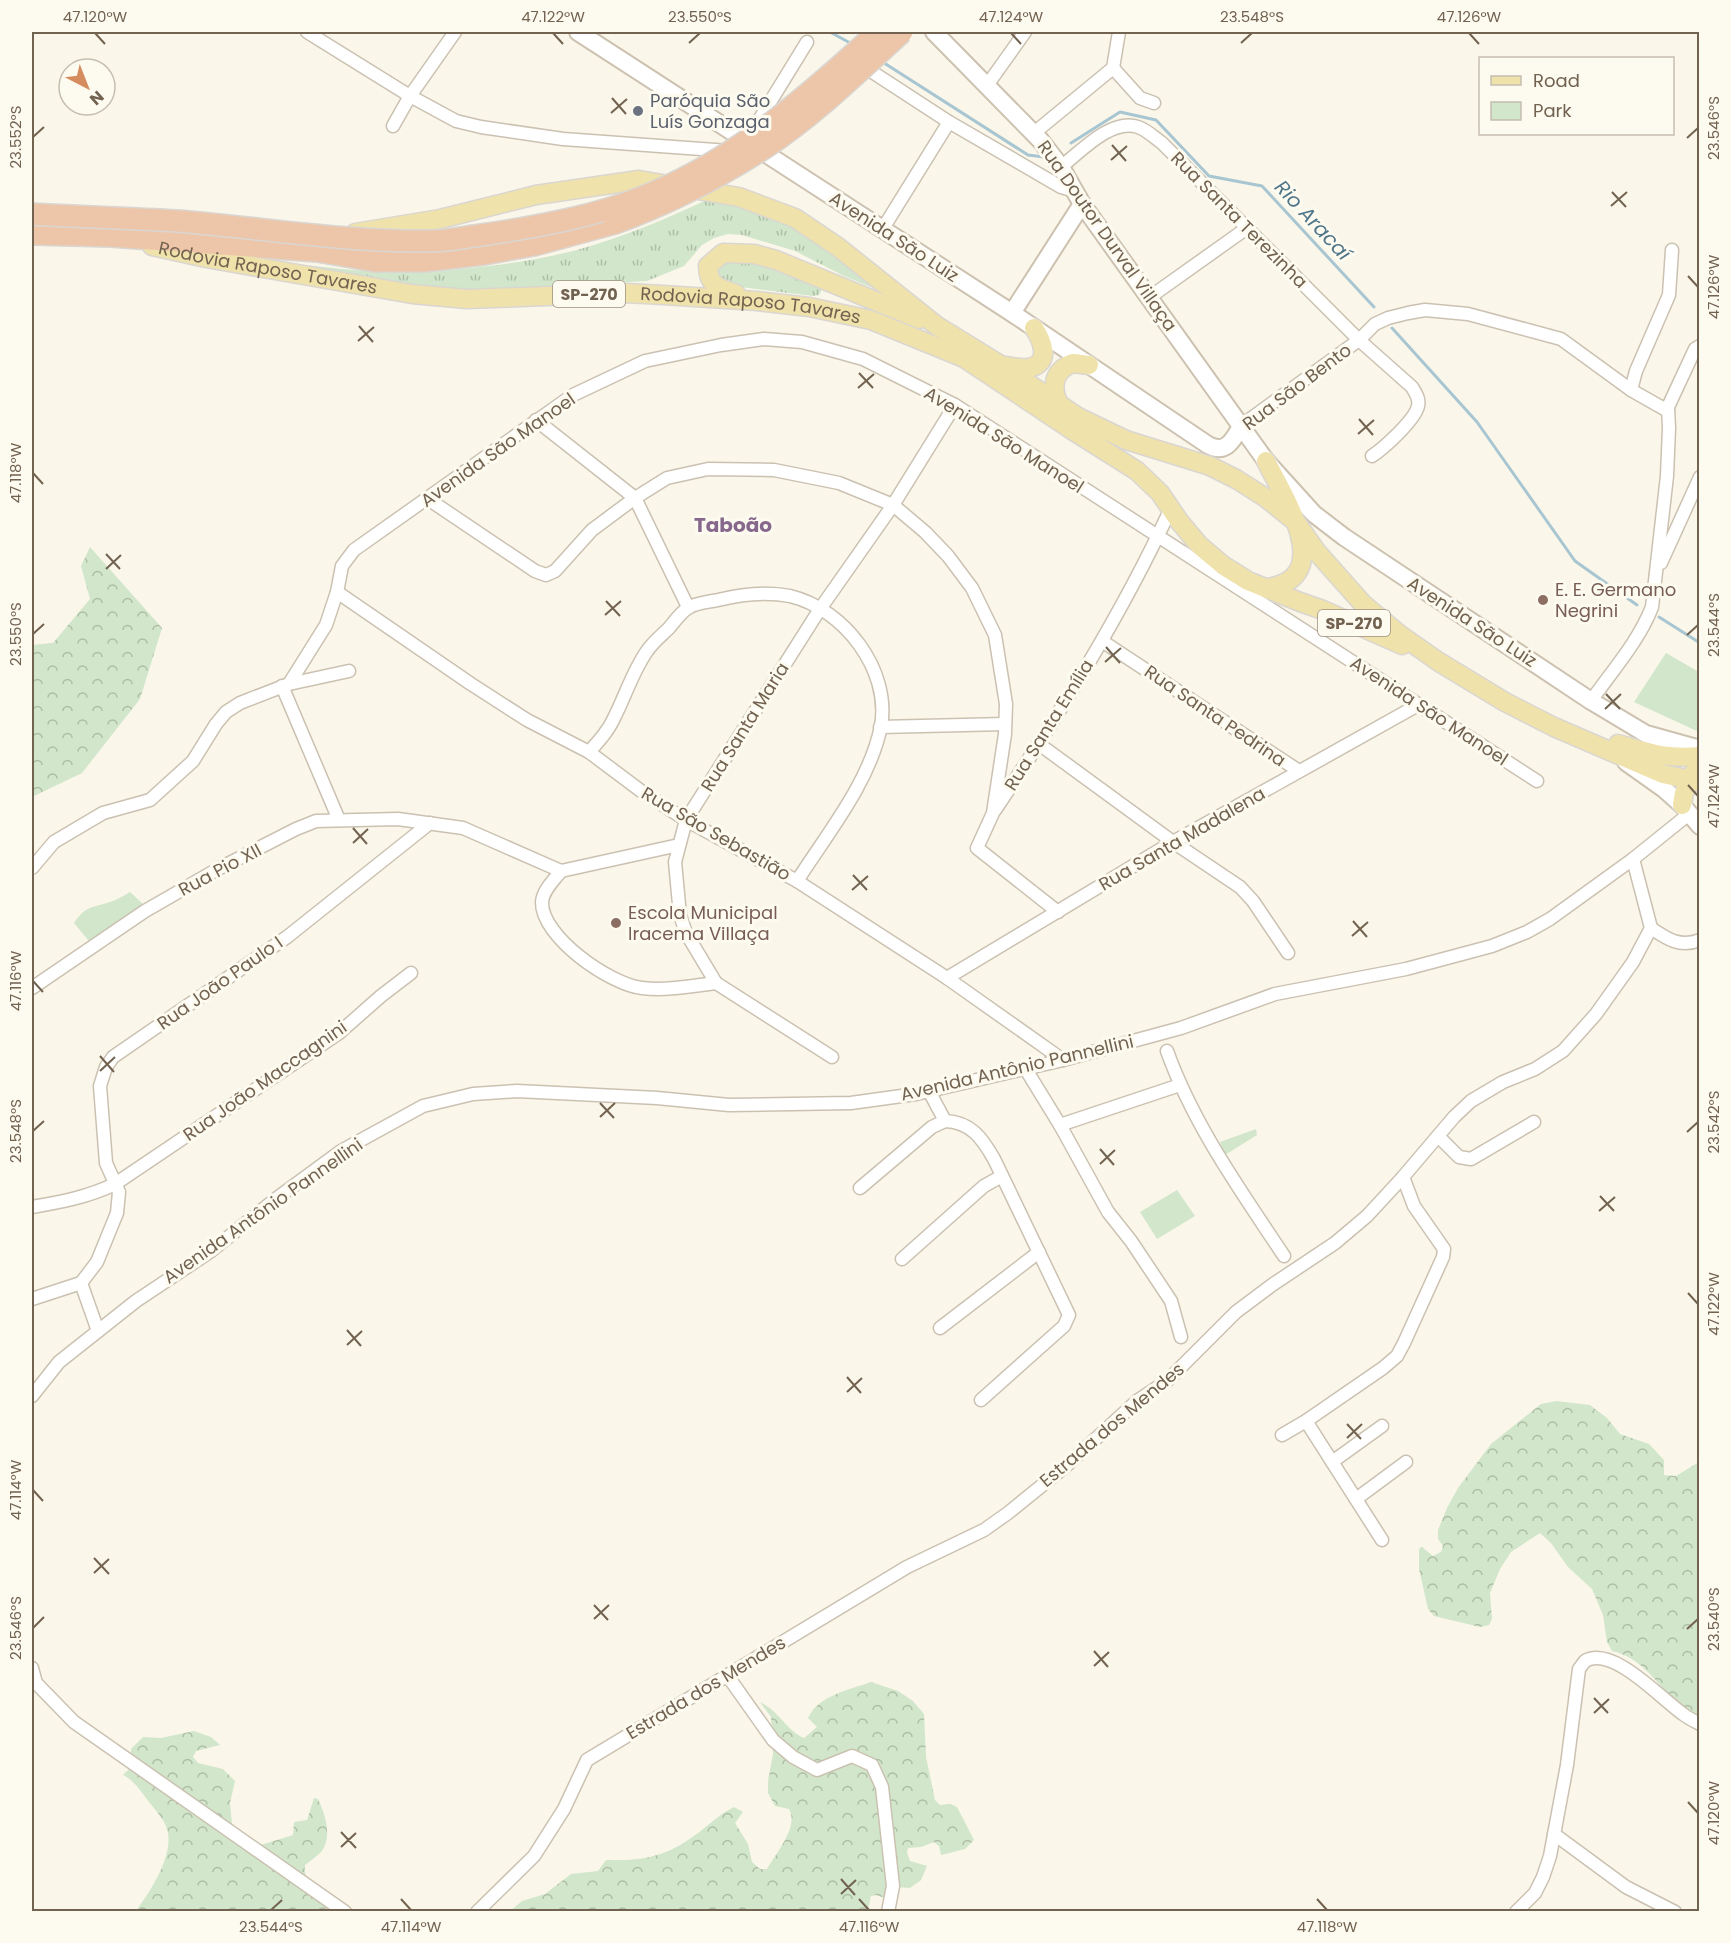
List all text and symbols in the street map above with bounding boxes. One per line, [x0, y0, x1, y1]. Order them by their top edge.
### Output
text: 47.120°W [63, 6, 128, 27]
text: 47.122°W [521, 6, 585, 27]
text: 23.550°S [668, 6, 732, 27]
text: 47.124°W [979, 6, 1044, 27]
text: 23.548°S [1220, 6, 1284, 27]
text: 47.126°W [1437, 6, 1502, 27]
north arrow [57, 57, 117, 117]
legend [1479, 57, 1674, 135]
text: Road [1533, 68, 1580, 93]
text: N [85, 85, 109, 110]
place label: Paróquia São Luís Gonzaga [650, 88, 770, 134]
text: 23.546°S [1703, 96, 1724, 160]
text: Park [1533, 98, 1572, 123]
marker: Paróquia São Luís Gonzaga [631, 104, 645, 118]
text: 23.552°S [5, 105, 26, 169]
street label: Rua Doutor Durval Villaça [1032, 135, 1183, 336]
street label: Rua Santa Terezinha [1166, 146, 1313, 293]
water label: Rio Aracaí [1268, 174, 1359, 268]
street label: Avenida São Luiz [825, 185, 964, 288]
street label: Rodovia Raposo Tavares [156, 235, 379, 300]
text: 47.126°W [1703, 254, 1724, 319]
road number: SP-270 [553, 281, 625, 307]
street label: Rodovia Raposo Tavares [640, 281, 863, 330]
street label: Rua São Bento [1237, 337, 1356, 436]
street label: Avenida São Manoel [920, 380, 1089, 499]
street label: Avenida São Manoel [415, 387, 580, 513]
text: 47.118°W [5, 442, 26, 503]
district label: Taboão [694, 511, 772, 539]
street label: Avenida São Luiz [1403, 570, 1542, 673]
place label: E. E. Germano Negrini [1555, 577, 1676, 623]
marker: E. E. Germano Negrini [1536, 593, 1550, 607]
text: 23.544°S [1703, 593, 1724, 657]
text: 23.550°S [5, 602, 26, 666]
road number: SP-270 [1318, 610, 1390, 636]
street label: Avenida São Manoel [1345, 650, 1513, 771]
street label: Rua Santa Emília [998, 654, 1099, 795]
street label: Rua Santa Maria [695, 657, 794, 796]
street label: Rua Santa Pedrina [1140, 659, 1291, 772]
text: 47.124°W [1703, 763, 1724, 828]
street label: Rua São Sebastião [637, 781, 796, 887]
street label: Rua Santa Madalena [1094, 781, 1270, 897]
street label: Rua Pio XII [174, 837, 266, 902]
place label: Escola Municipal Iracema Villaça [628, 900, 778, 946]
marker: Escola Municipal Iracema Villaça [609, 916, 623, 930]
street label: Rua João Paulo I [152, 930, 288, 1035]
text: 47.116°W [5, 950, 26, 1011]
street label: Rua João Maccagnini [178, 1014, 352, 1147]
street label: Avenida Antônio Pannellini [898, 1029, 1136, 1107]
text: 23.542°S [1703, 1090, 1724, 1154]
text: 23.548°S [5, 1099, 26, 1163]
street label: Avenida Antônio Pannellini [158, 1132, 368, 1289]
text: 47.122°W [1703, 1272, 1724, 1336]
street label: Estrada dos Mendes [1034, 1357, 1189, 1493]
text: 47.114°W [5, 1459, 26, 1520]
text: 23.540°S [1703, 1587, 1724, 1651]
text: 23.546°S [5, 1596, 26, 1660]
street label: Estrada dos Mendes [621, 1630, 790, 1745]
text: 47.120°W [1703, 1780, 1724, 1845]
text: 23.544°S [239, 1916, 303, 1937]
text: 47.114°W [381, 1916, 442, 1937]
text: 47.116°W [839, 1916, 900, 1937]
text: 47.118°W [1297, 1916, 1358, 1937]

